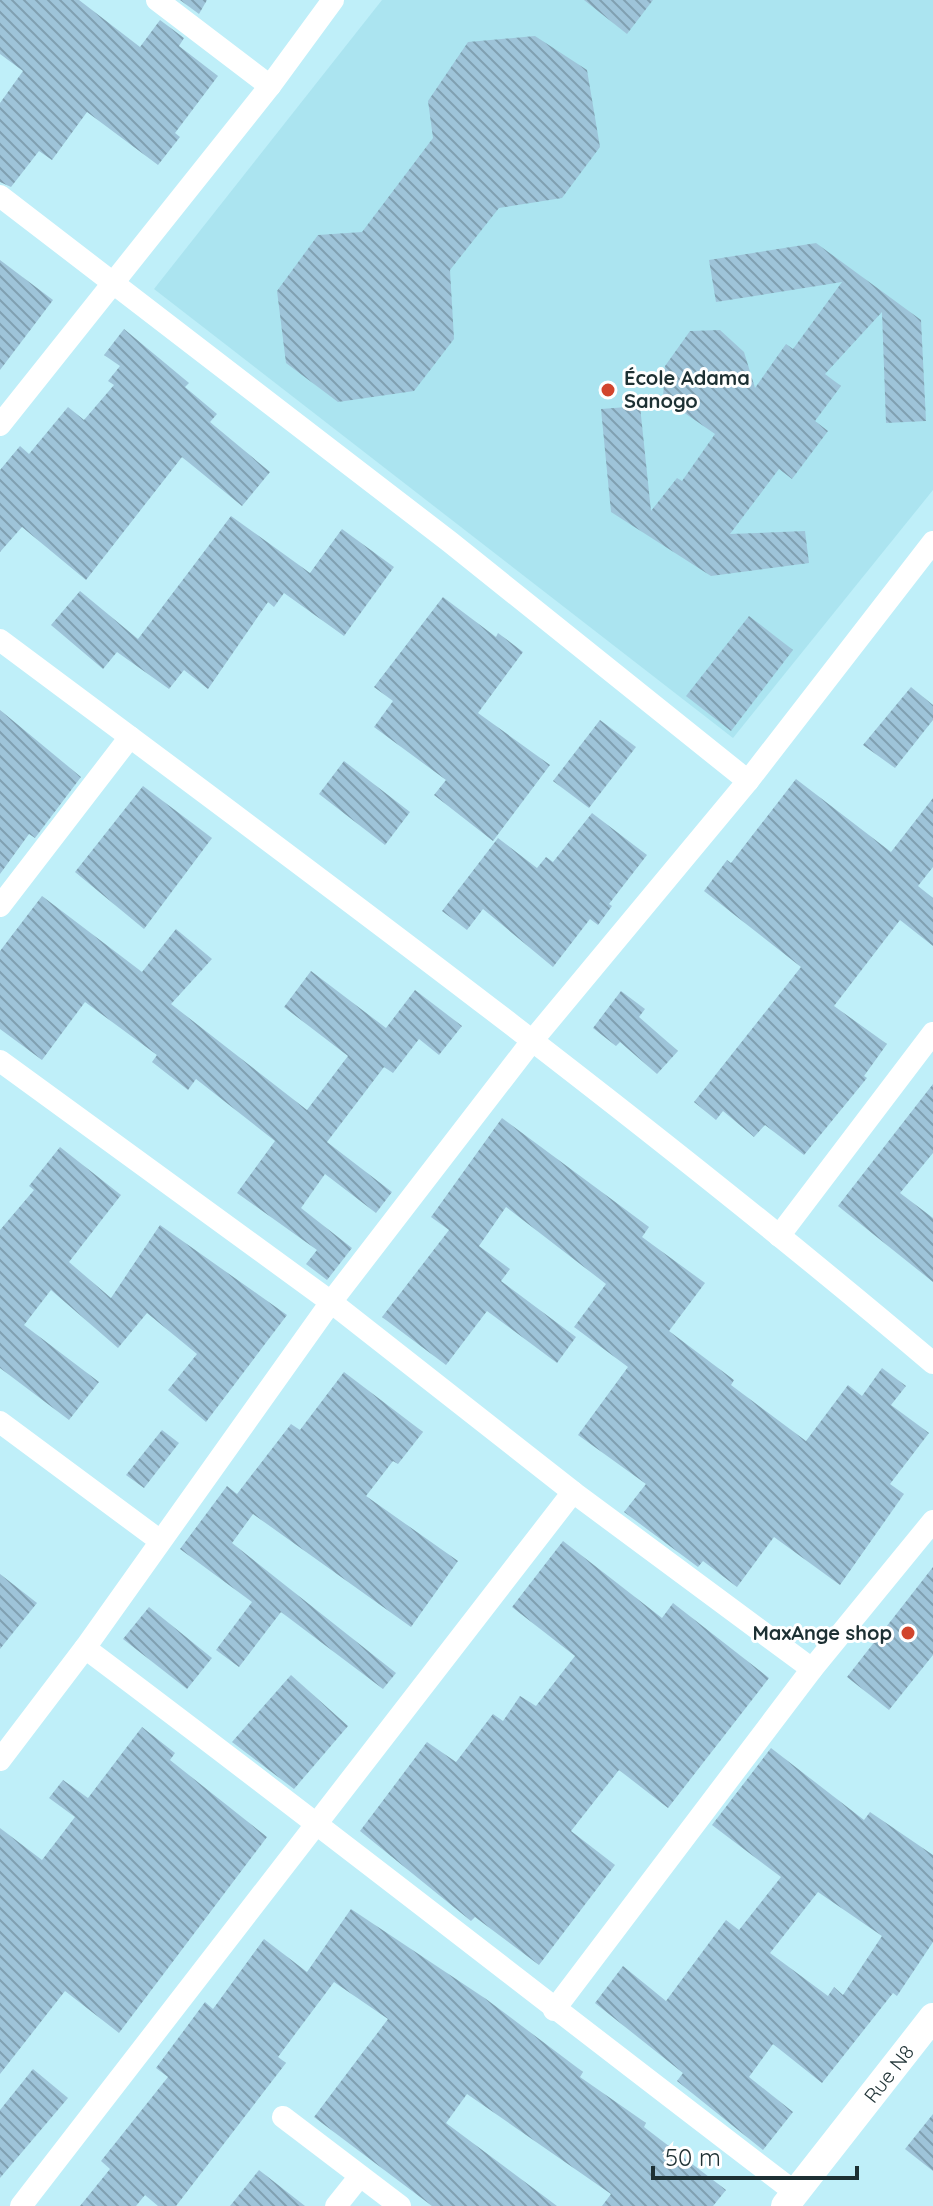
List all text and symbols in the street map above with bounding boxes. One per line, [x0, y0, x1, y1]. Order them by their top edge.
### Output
place label: École Adama Sanogo [624, 365, 750, 413]
marker: École Adama Sanogo [599, 381, 617, 399]
place label: MaxAnge shop [752, 1620, 892, 1645]
marker: MaxAnge shop [899, 1624, 917, 1642]
street label: Rue N8 [858, 2040, 919, 2108]
scale bar [653, 2130, 857, 2180]
text: 50 m [665, 2142, 721, 2172]

